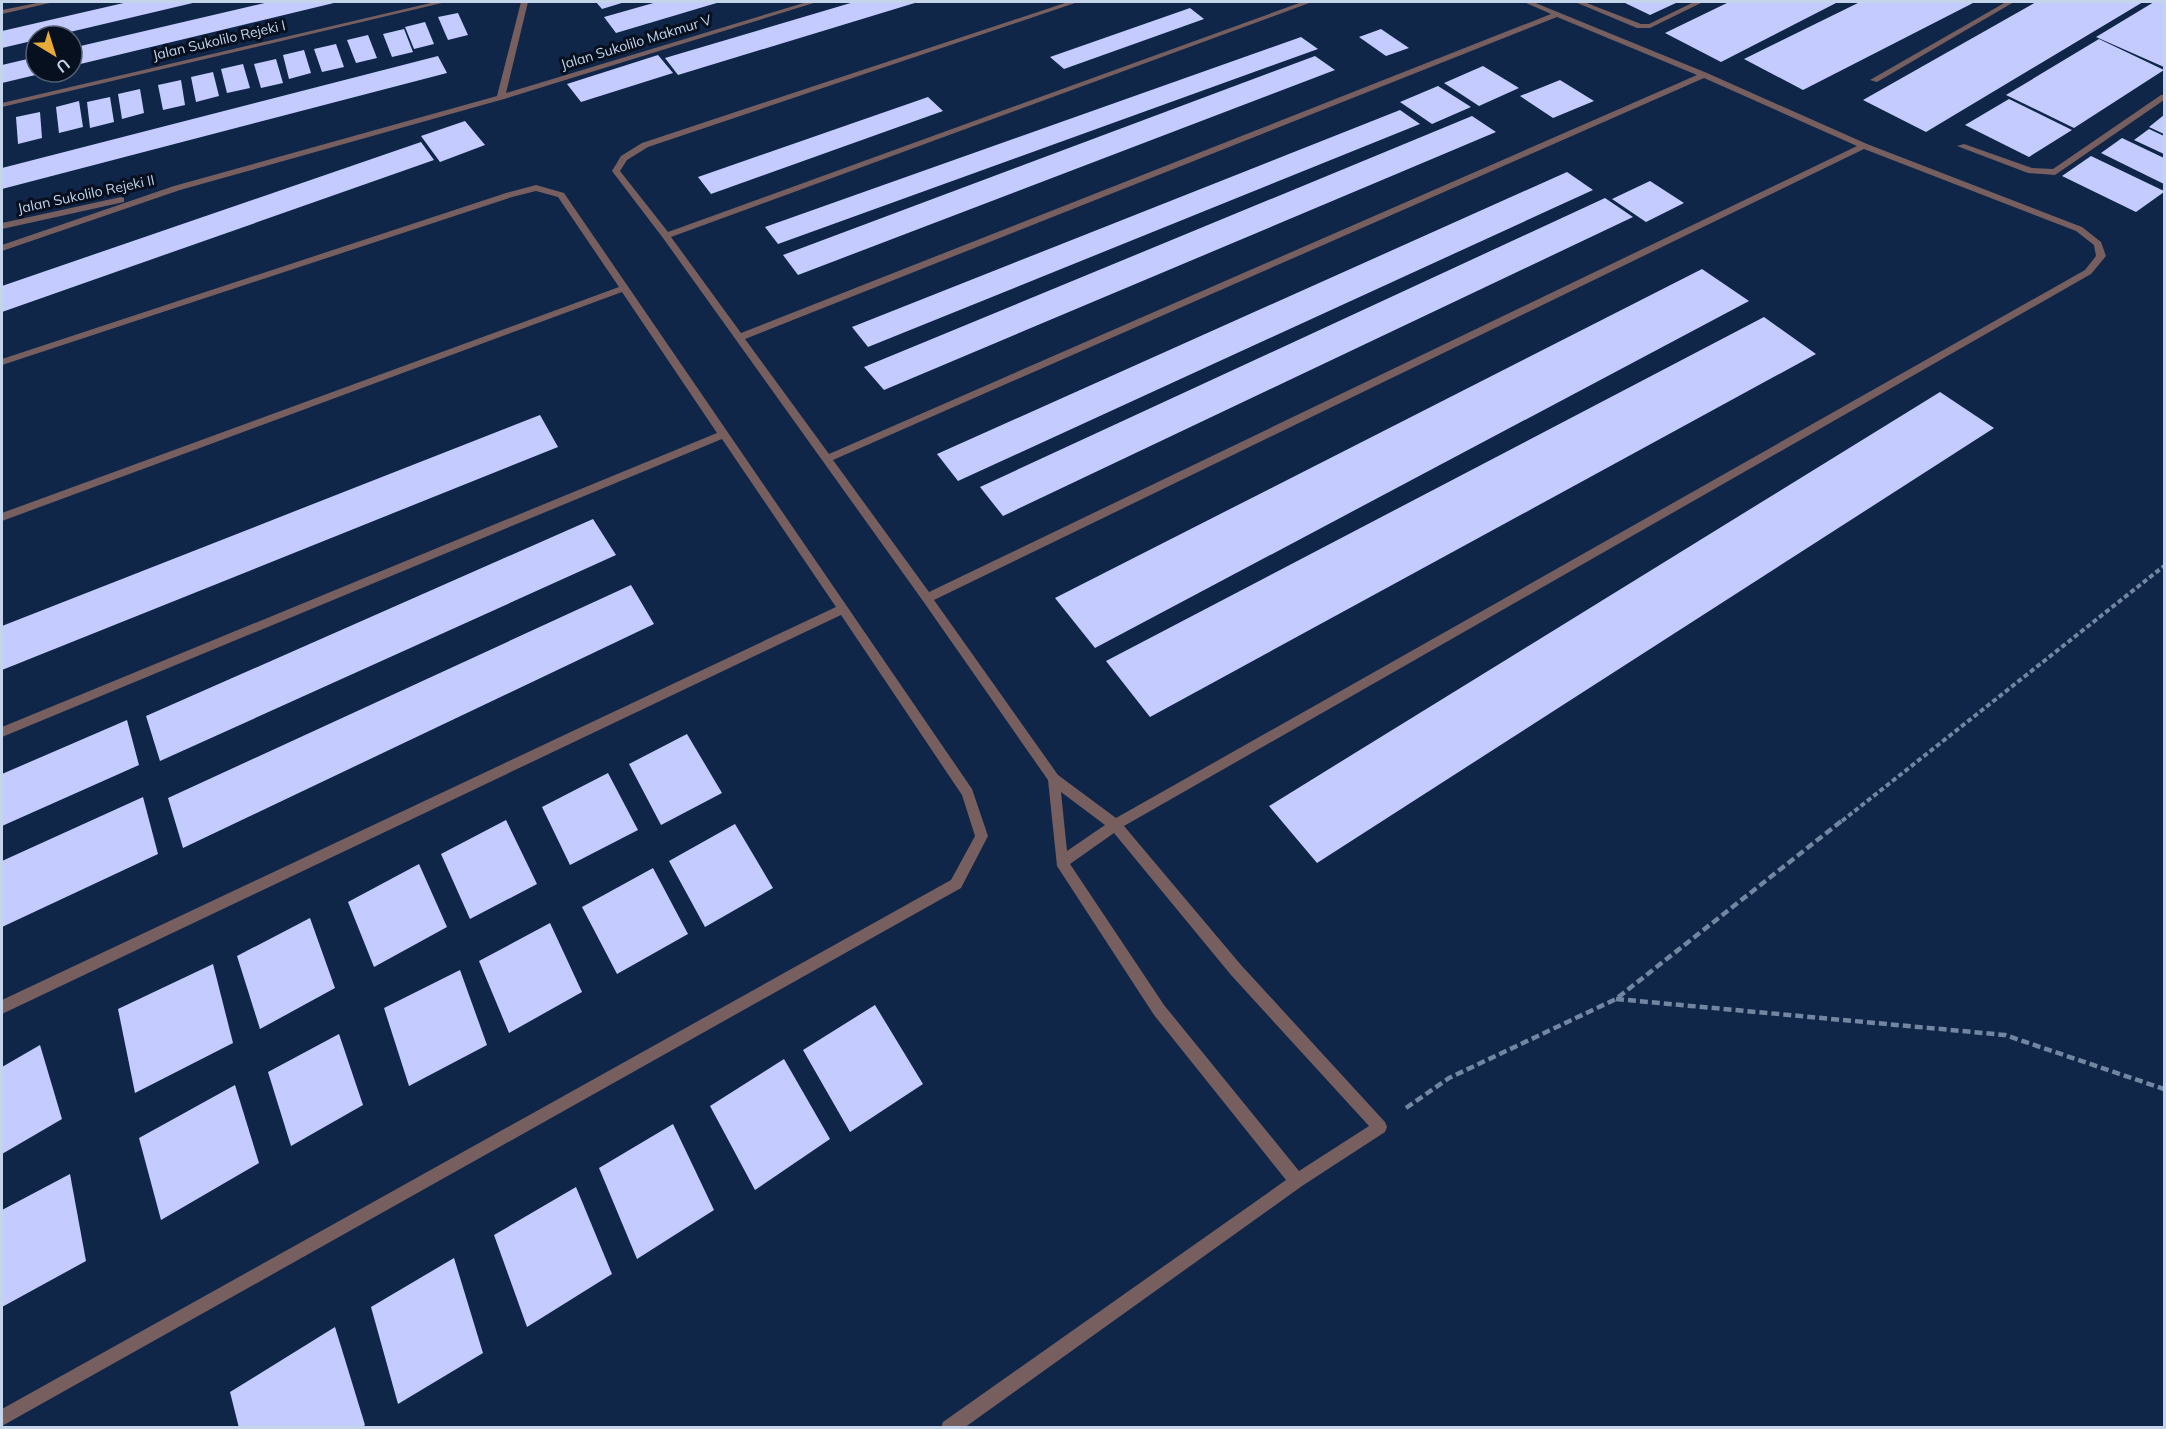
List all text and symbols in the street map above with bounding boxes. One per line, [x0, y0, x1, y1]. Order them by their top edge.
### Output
street label: Jalan Sukolilo Makmur V [559, 10, 714, 73]
street label: Jalan Sukolilo Rejeki I [151, 16, 287, 64]
north arrow [24, 24, 84, 84]
text: U [52, 54, 74, 77]
street label: Jalan Sukolilo Rejeki II [16, 171, 156, 217]

